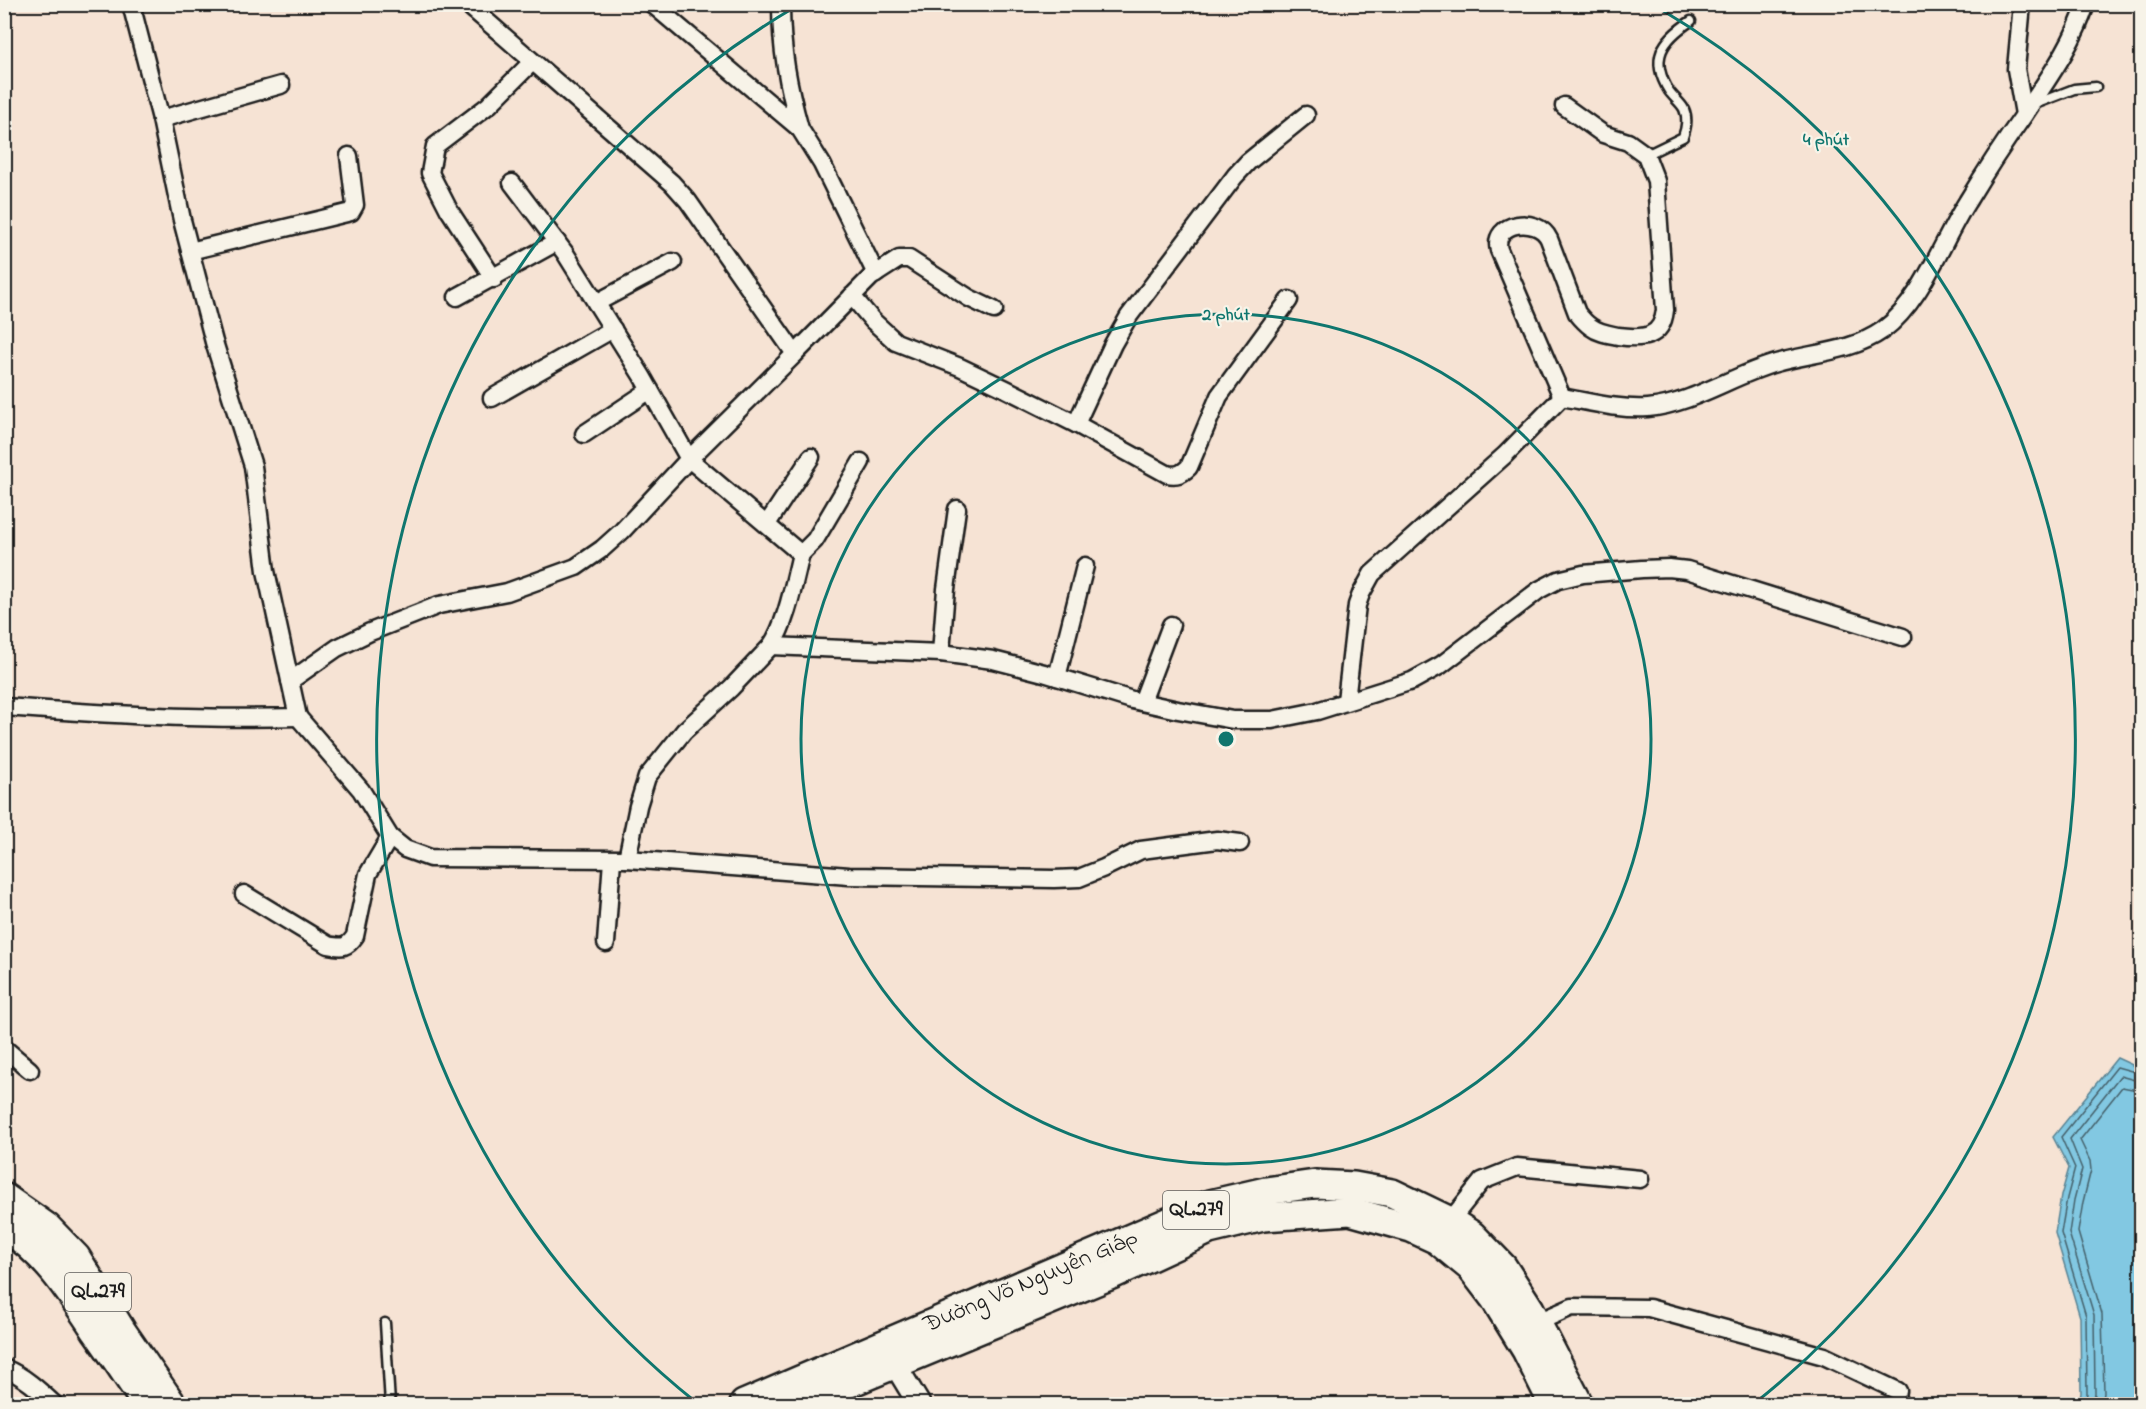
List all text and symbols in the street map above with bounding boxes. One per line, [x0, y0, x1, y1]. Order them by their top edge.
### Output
text: 4 phút [1803, 128, 1850, 154]
text: 2 phút [1201, 303, 1251, 329]
centre of rings [1216, 729, 1236, 749]
road number: QL.279 [1163, 1191, 1229, 1229]
street label: Đường Võ Nguyên Giáp [917, 1221, 1144, 1344]
road number: QL.279 [65, 1273, 131, 1311]

